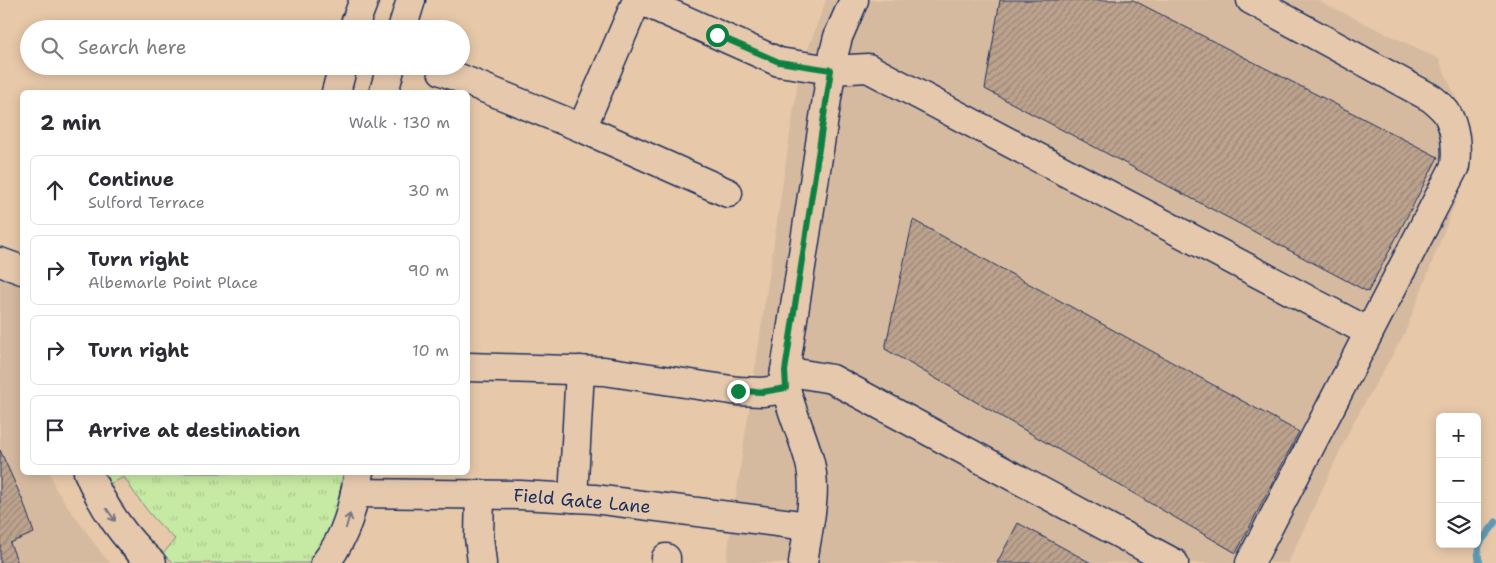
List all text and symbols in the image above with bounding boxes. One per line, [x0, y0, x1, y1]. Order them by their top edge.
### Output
search box [20, 20, 470, 75]
route start [706, 24, 729, 47]
icon: search [38, 34, 66, 62]
text: Search here [78, 35, 187, 60]
text: 2 min [40, 109, 101, 137]
text: Walk · 130 m [349, 112, 450, 133]
text: Continue [88, 167, 174, 192]
icon: ahead [41, 176, 69, 204]
text: 30 m [408, 180, 449, 201]
text: Sulford Terrace [88, 192, 205, 213]
text: Turn right [88, 247, 189, 272]
icon: right [41, 256, 69, 284]
text: 90 m [408, 260, 449, 281]
text: Albemarle Point Place [88, 272, 258, 293]
icon: right [41, 336, 69, 364]
text: Turn right [88, 338, 189, 363]
text: 10 m [412, 340, 449, 361]
route end [727, 380, 750, 403]
map controls [1436, 413, 1481, 548]
button: + [1436, 413, 1481, 458]
icon: arrive [41, 416, 69, 444]
text: Arrive at destination [88, 418, 300, 443]
button: − [1436, 458, 1481, 503]
street label: Field Gate Lane [512, 483, 652, 519]
button: layers [1436, 503, 1481, 548]
one-way arrow [106, 508, 116, 522]
one-way arrow [344, 513, 354, 529]

